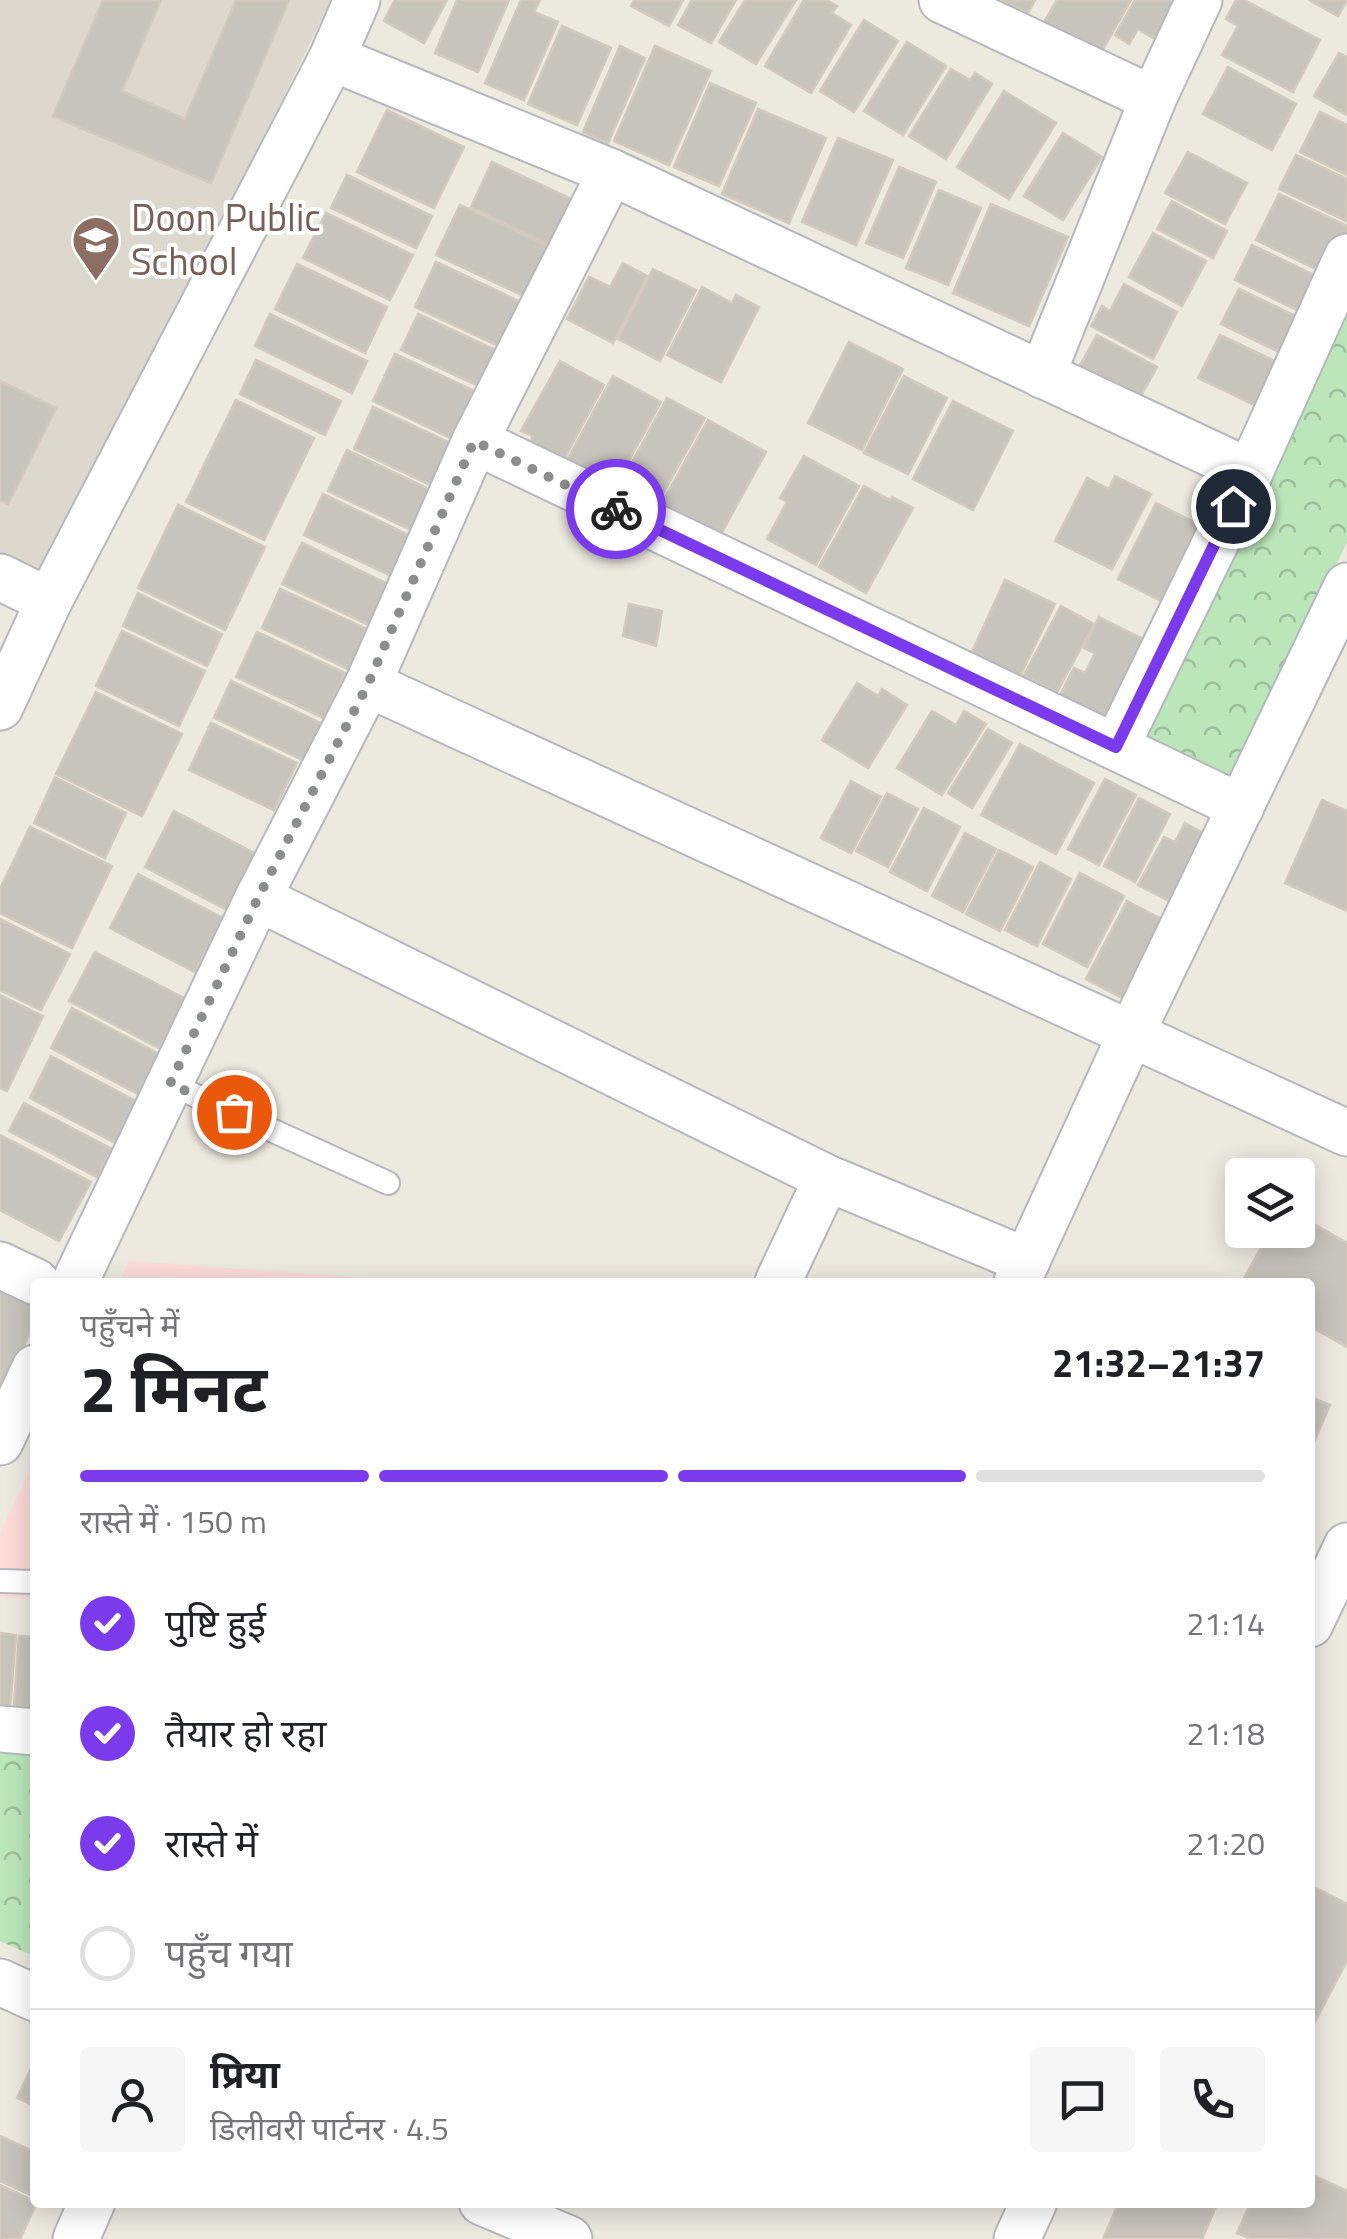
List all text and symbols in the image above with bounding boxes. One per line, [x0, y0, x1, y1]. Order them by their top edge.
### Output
place label: Doon Public School [131, 188, 321, 290]
school or university icon: Doon Public School [70, 214, 122, 282]
courier [566, 459, 666, 559]
pin [1191, 464, 1276, 549]
icon: home [1206, 479, 1261, 534]
icon: bike [589, 482, 644, 537]
pin [192, 1070, 277, 1155]
icon: bag [207, 1085, 262, 1140]
map controls [1225, 1158, 1315, 1248]
button: layers [1225, 1158, 1315, 1248]
text: पहुँचने में [80, 1301, 179, 1349]
text: 21:32–21:37 [1052, 1334, 1265, 1392]
text: 2 मिनट [80, 1338, 267, 1437]
text: रास्ते में · 150 m [80, 1497, 267, 1545]
text: पुष्टि हुई [165, 1594, 266, 1652]
icon: check [80, 1596, 135, 1651]
text: 21:14 [1186, 1599, 1265, 1647]
text: तैयार हो रहा [165, 1704, 326, 1762]
icon: check [80, 1706, 135, 1761]
text: 21:18 [1186, 1709, 1265, 1757]
text: रास्ते में [165, 1814, 258, 1872]
icon: check [80, 1816, 135, 1871]
text: 21:20 [1186, 1819, 1265, 1867]
text: पहुँच गया [165, 1924, 293, 1982]
text: प्रिया [210, 2045, 280, 2103]
button: person [80, 2047, 185, 2152]
button: chat [1030, 2047, 1135, 2152]
button: phone [1160, 2047, 1265, 2152]
text: डिलीवरी पार्टनर · 4.5 [210, 2104, 449, 2152]

